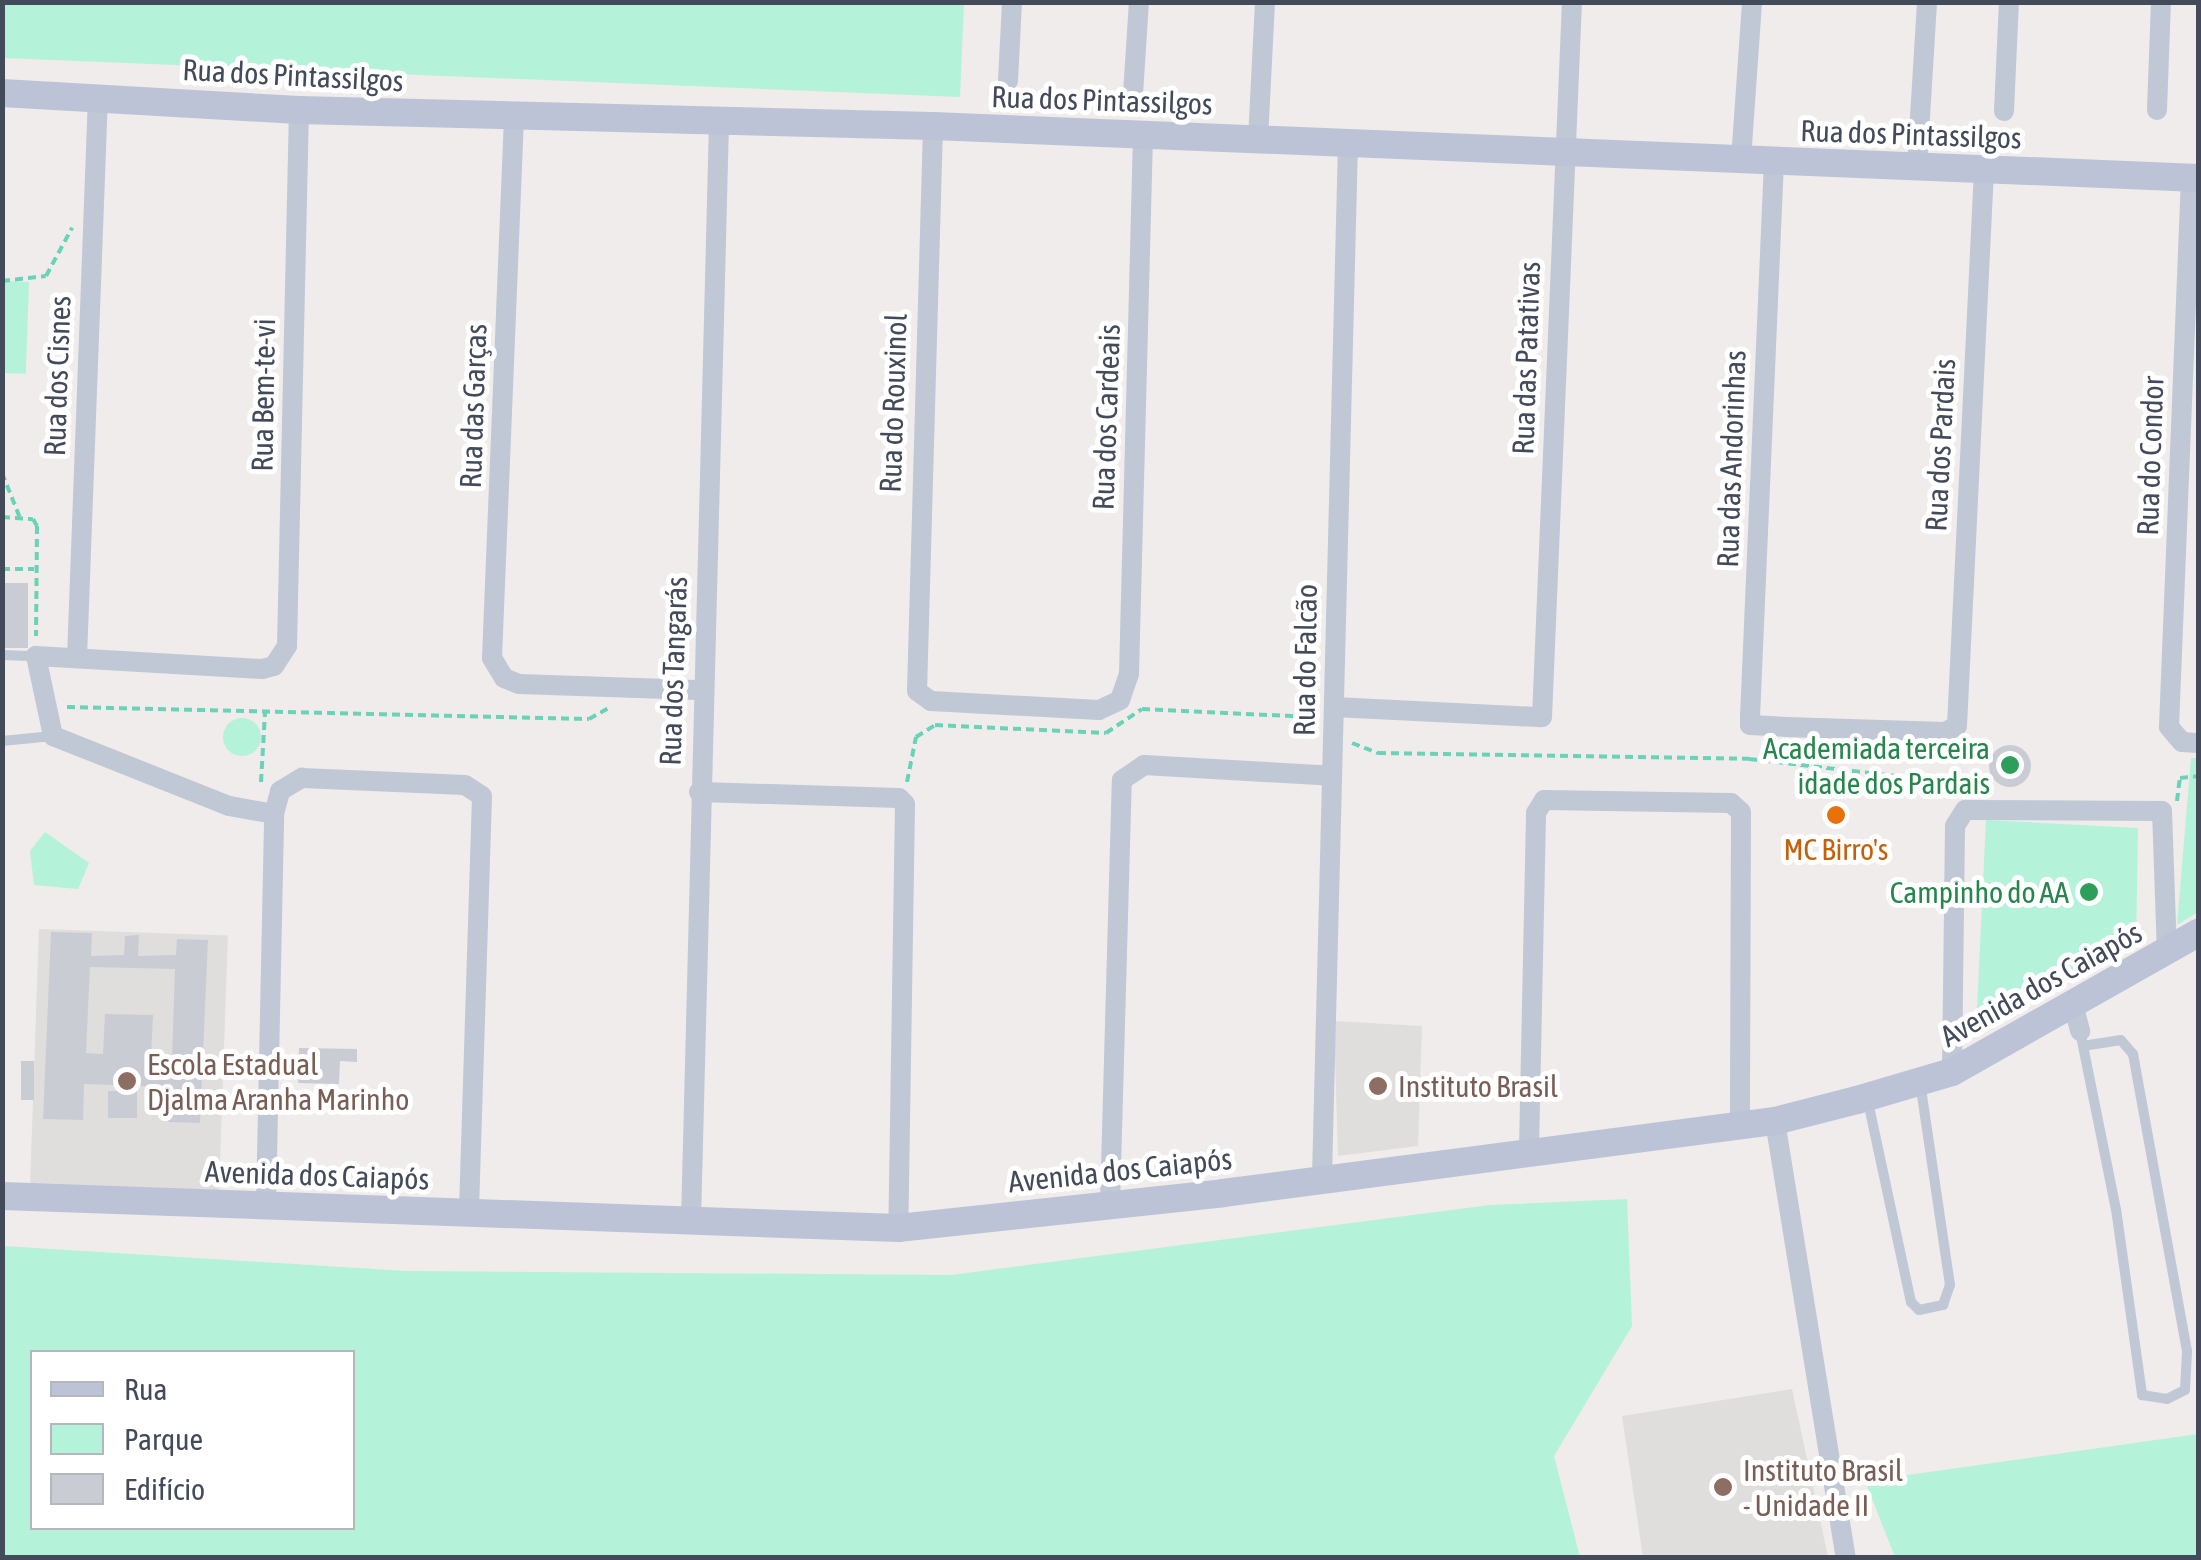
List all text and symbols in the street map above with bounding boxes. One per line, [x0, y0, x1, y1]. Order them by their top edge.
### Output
street label: Rua dos Pintassilgos [182, 51, 404, 99]
street label: Rua dos Pintassilgos [991, 78, 1213, 122]
street label: Rua dos Pintassilgos [1800, 112, 2022, 156]
street label: Rua das Patativas [1505, 261, 1547, 455]
street label: Rua dos Cisnes [36, 295, 78, 457]
street label: Rua do Rouxinol [872, 313, 914, 493]
street label: Rua Bem-te-vi [244, 318, 282, 472]
street label: Rua das Garças [452, 323, 494, 489]
street label: Rua dos Cardeais [1085, 323, 1127, 511]
street label: Rua das Andorinhas [1709, 350, 1753, 568]
street label: Rua dos Pardais [1917, 358, 1963, 532]
street label: Rua do Condor [2129, 376, 2171, 536]
street label: Rua dos Tangarás [652, 576, 694, 766]
street label: Rua do Falcão [1286, 584, 1324, 736]
place label: Academiada terceira idade dos Pardais [1763, 730, 1990, 800]
marker: Academiada terceira idade dos Pardais [1999, 754, 2021, 776]
marker: MC Birro's [1825, 804, 1847, 826]
place label: MC Birro's [1784, 831, 1888, 867]
place label: Campinho do AA [1890, 874, 2069, 910]
marker: Campinho do AA [2078, 881, 2100, 903]
street label: Avenida dos Caiapós [1934, 914, 2148, 1054]
place label: Escola Estadual Djalma Aranha Marinho [147, 1046, 409, 1116]
place label: Instituto Brasil [1398, 1068, 1558, 1104]
marker: Escola Estadual Djalma Aranha Marinho [116, 1070, 138, 1092]
marker: Instituto Brasil [1367, 1075, 1389, 1097]
street label: Avenida dos Caiapós [1007, 1140, 1233, 1200]
street label: Avenida dos Caiapós [204, 1153, 430, 1197]
legend [30, 1350, 355, 1530]
text: Rua [124, 1372, 167, 1406]
text: Parque [124, 1422, 203, 1456]
place label: Instituto Brasil - Unidade II [1743, 1452, 1903, 1522]
text: Edifício [124, 1472, 205, 1506]
marker: Instituto Brasil - Unidade II [1712, 1476, 1734, 1498]

